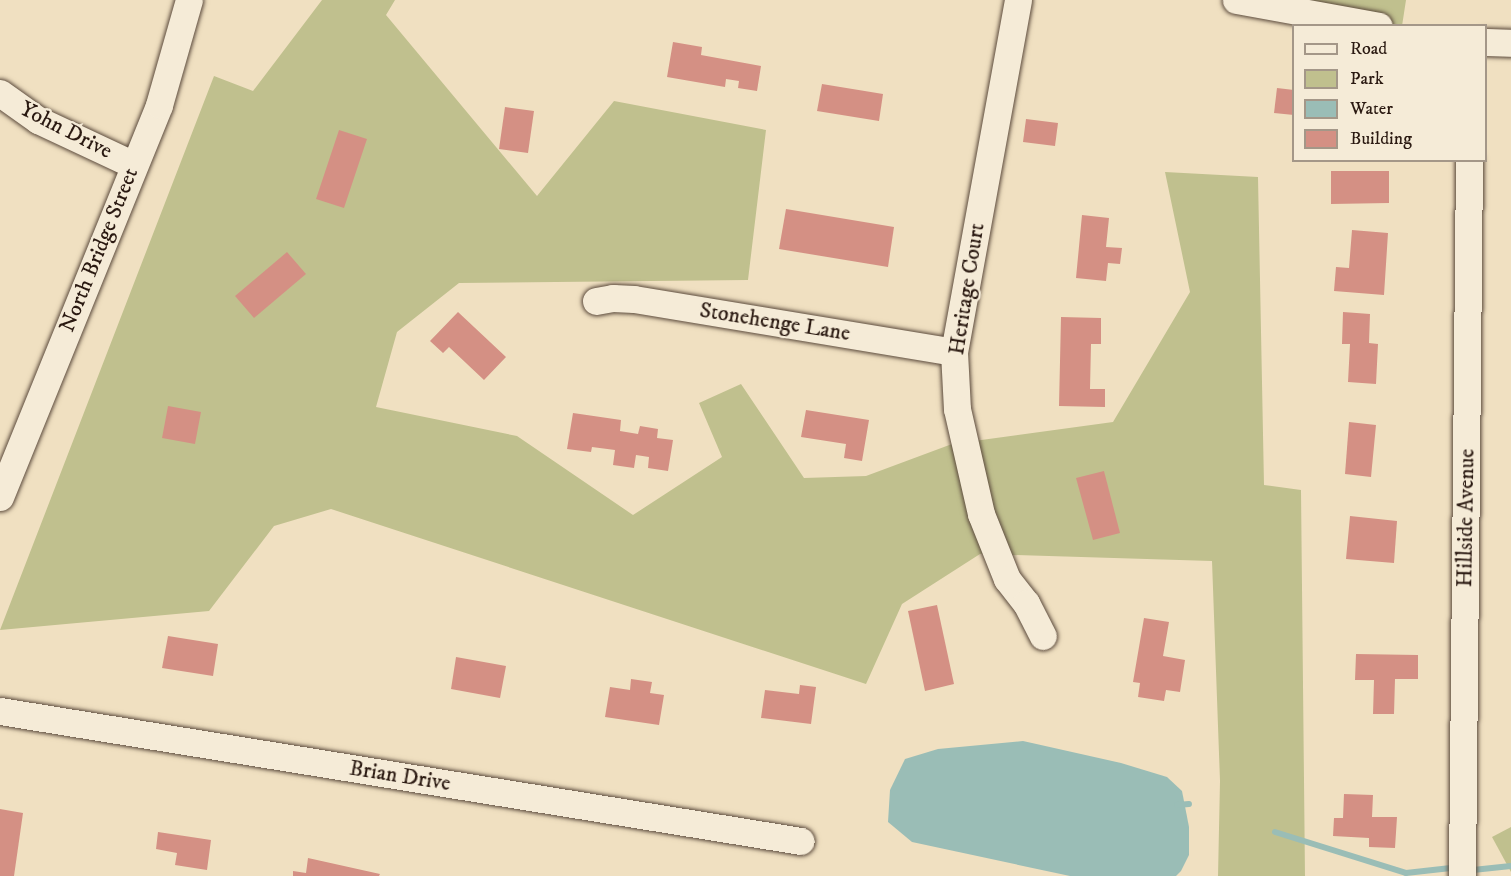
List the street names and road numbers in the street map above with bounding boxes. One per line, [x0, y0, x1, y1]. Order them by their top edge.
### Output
street label: Yohn Drive [16, 96, 116, 164]
street label: North Bridge Street [54, 164, 144, 336]
street label: Heritage Court [944, 221, 990, 357]
street label: Stonehenge Lane [698, 297, 852, 347]
street label: Hillside Avenue [1452, 448, 1480, 588]
street label: Brian Drive [347, 755, 453, 797]

